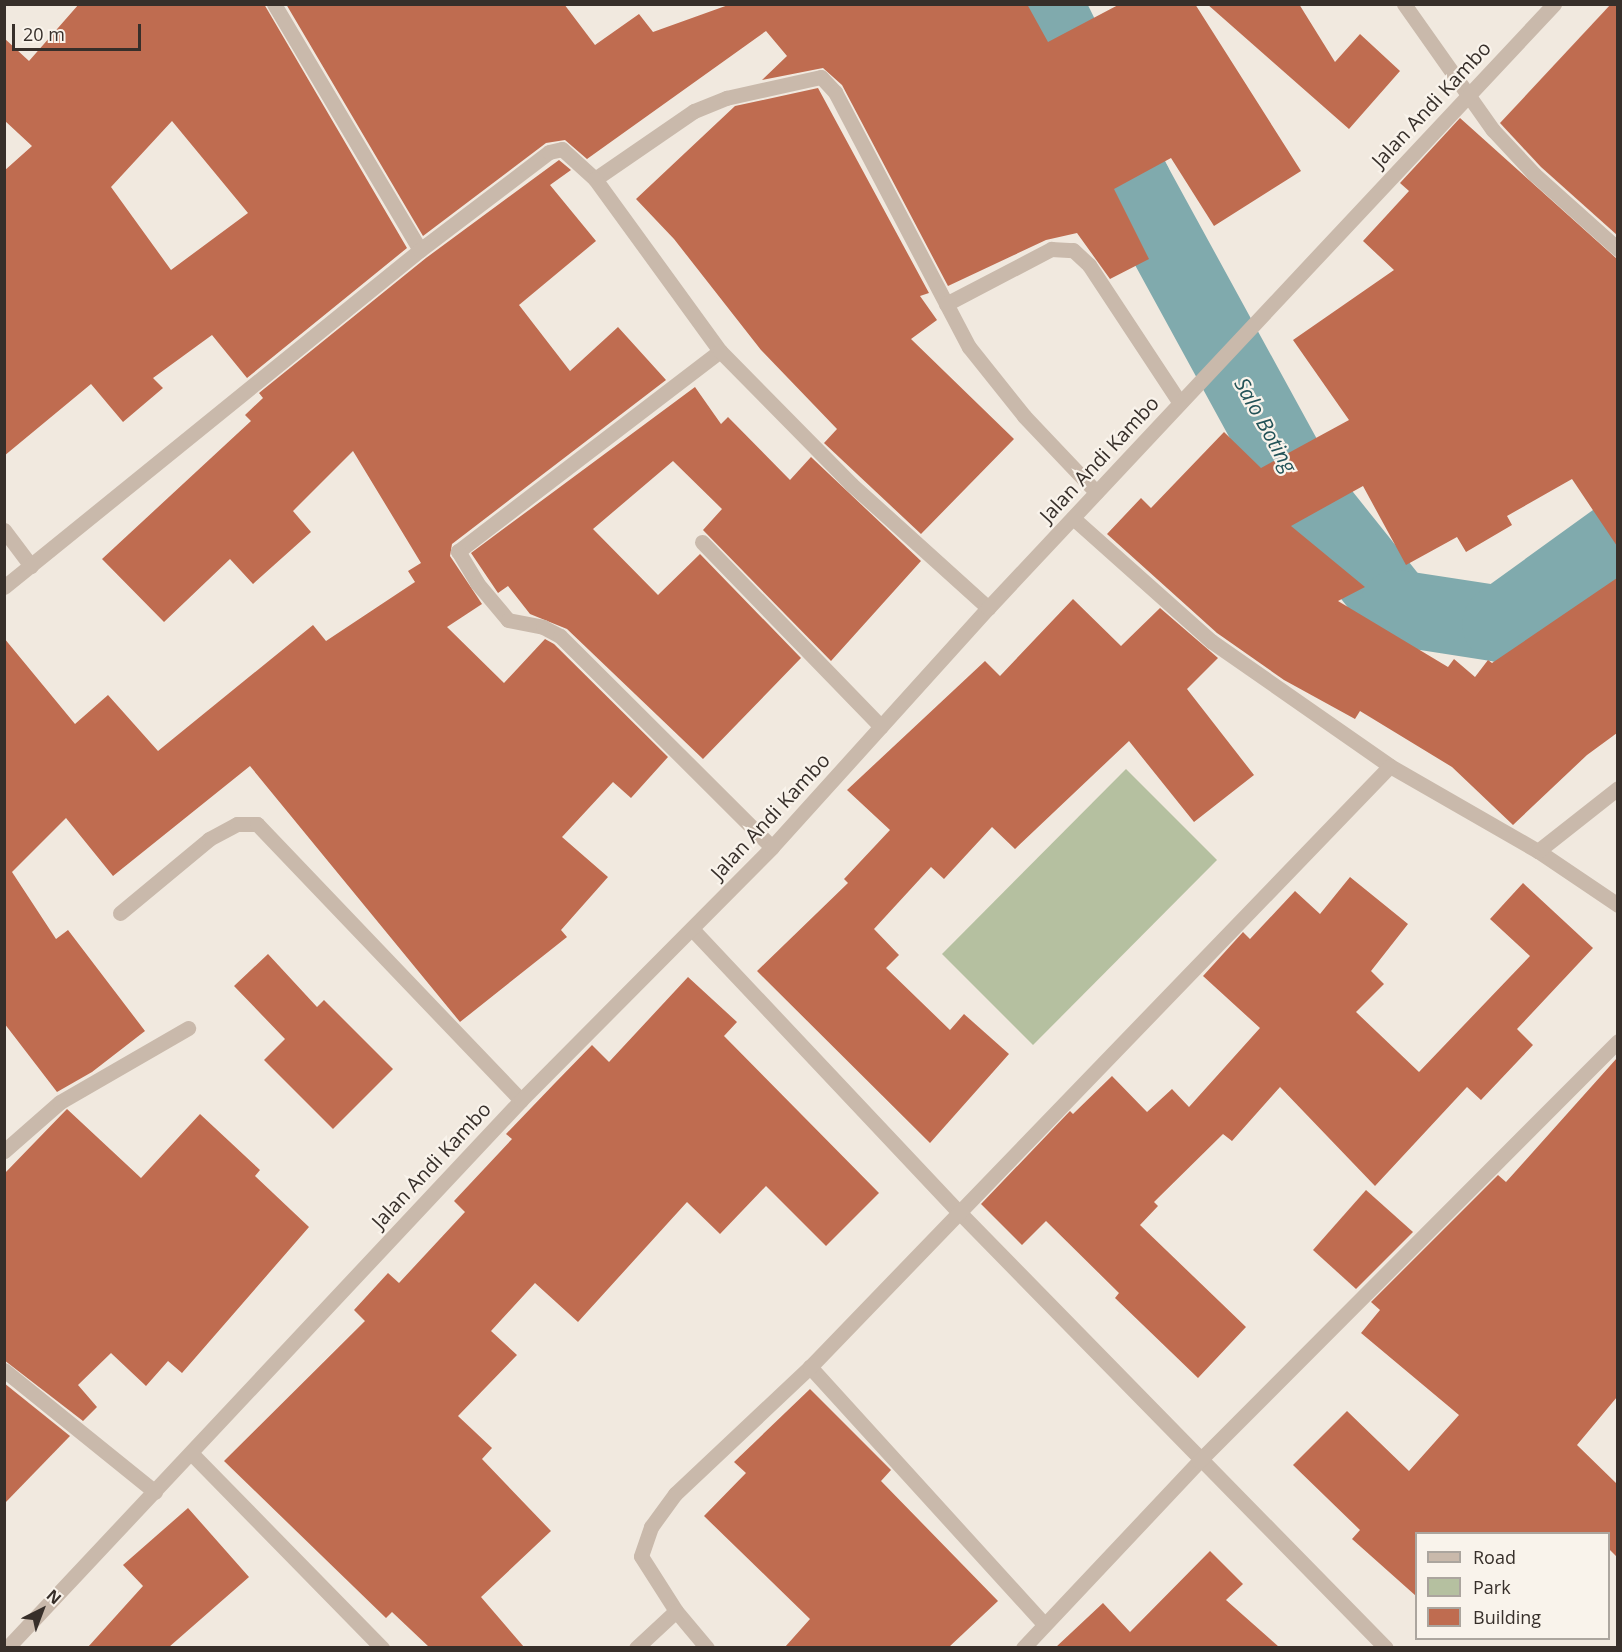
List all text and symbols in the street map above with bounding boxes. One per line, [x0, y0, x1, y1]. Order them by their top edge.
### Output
scale bar [15, 12, 144, 50]
text: 20 m [23, 22, 65, 46]
street label: Jalan Andi Kambo [1366, 36, 1496, 172]
water label: Salo Boting [1230, 373, 1302, 477]
street label: Jalan Andi Kambo [1034, 391, 1164, 527]
street label: Jalan Andi Kambo [705, 748, 835, 884]
street label: Jalan Andi Kambo [366, 1097, 496, 1233]
legend [1415, 1532, 1610, 1640]
text: Road [1473, 1545, 1516, 1569]
text: Park [1473, 1575, 1511, 1599]
north arrow [12, 1580, 72, 1640]
text: N [42, 1584, 66, 1609]
text: Building [1473, 1605, 1541, 1629]

